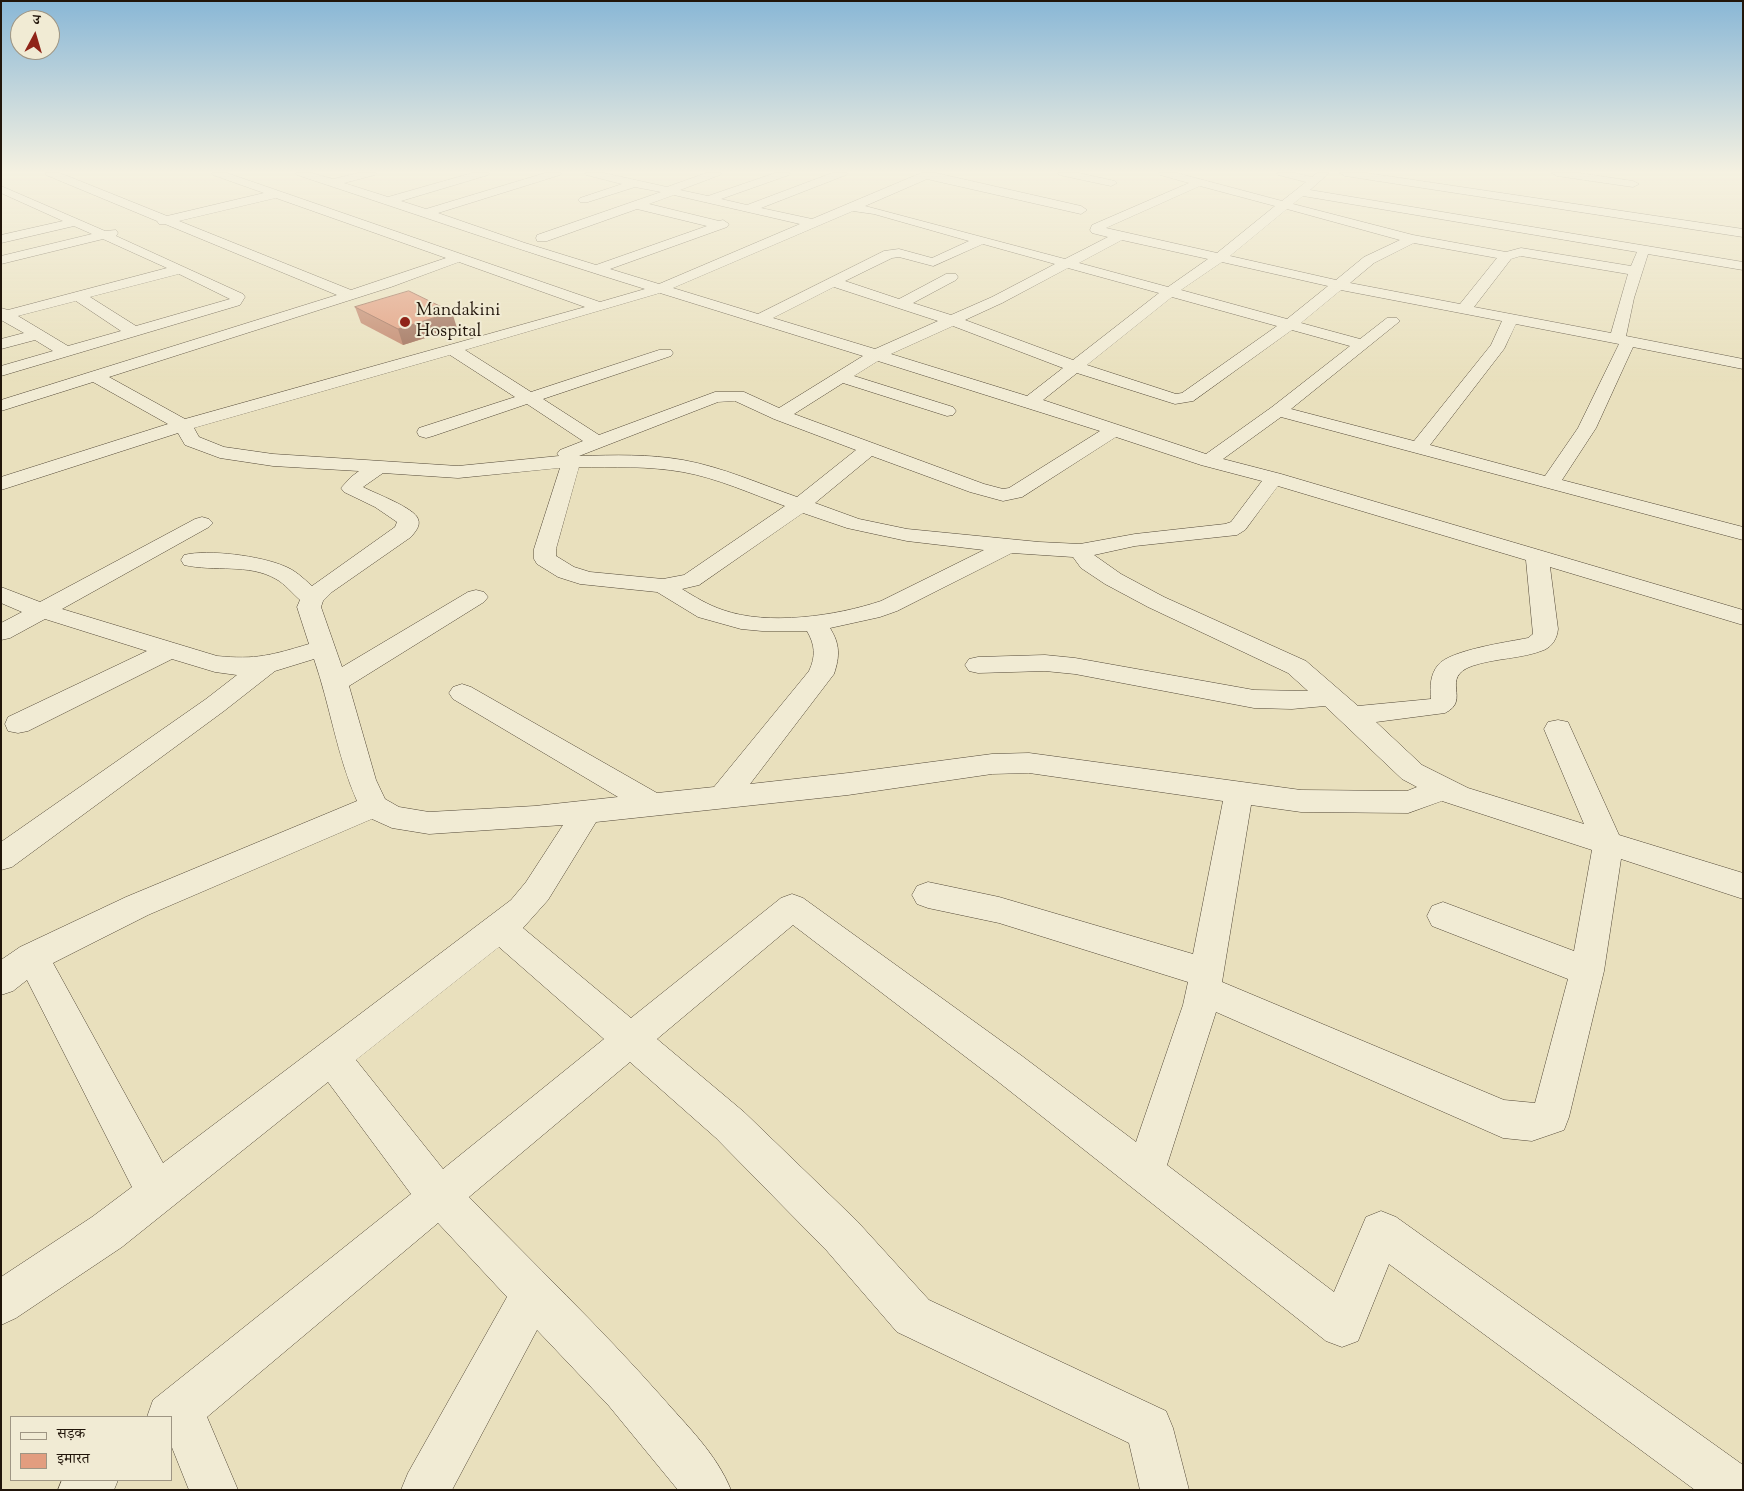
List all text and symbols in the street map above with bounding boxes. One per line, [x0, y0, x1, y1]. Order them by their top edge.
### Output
north arrow [10, 10, 60, 60]
text: उ [32, 11, 41, 31]
place label: Mandakini Hospital [416, 301, 500, 344]
marker: Mandakini Hospital [398, 315, 412, 329]
legend [10, 1416, 172, 1481]
text: सड़क [57, 1424, 85, 1445]
text: इमारत [57, 1449, 90, 1470]

